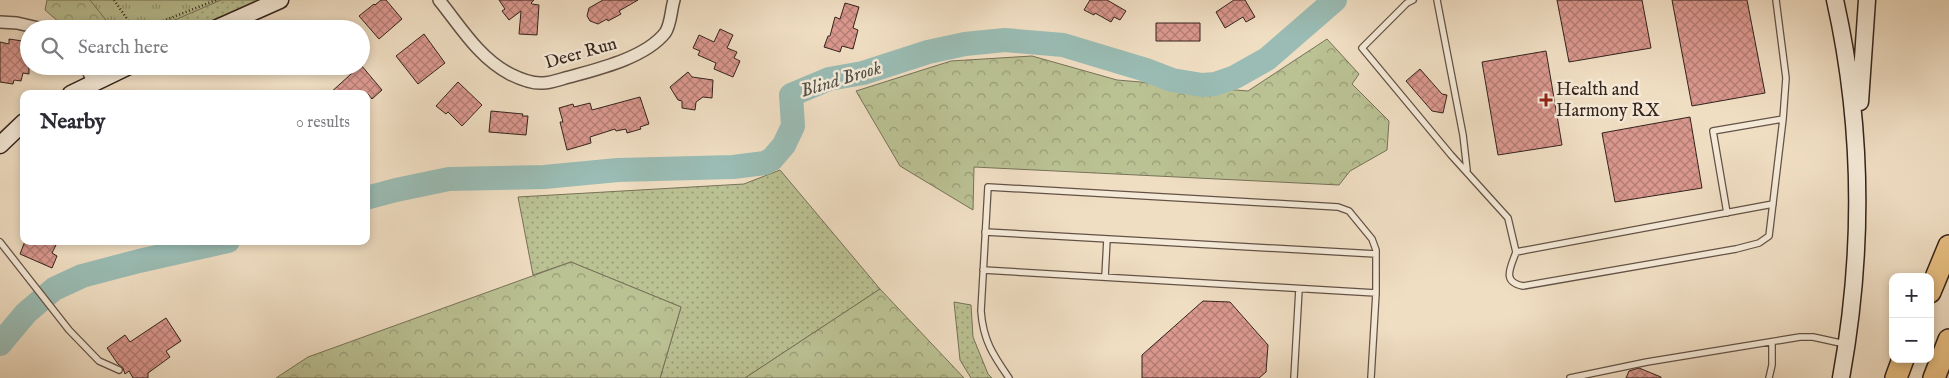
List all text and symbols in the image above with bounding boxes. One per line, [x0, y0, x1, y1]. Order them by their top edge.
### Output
search box [20, 20, 370, 75]
street label: Deer Run [542, 33, 620, 75]
icon: search [38, 34, 66, 62]
text: Search here [78, 36, 169, 60]
water label: Blind Brook [798, 56, 885, 104]
place label: Health and Harmony RX [1556, 79, 1660, 123]
marker: Health and Harmony RX [1540, 94, 1552, 106]
text: Nearby [40, 109, 105, 136]
text: 0 results [296, 113, 350, 133]
map controls [1889, 273, 1934, 363]
button: + [1889, 273, 1934, 318]
button: − [1889, 318, 1934, 363]

